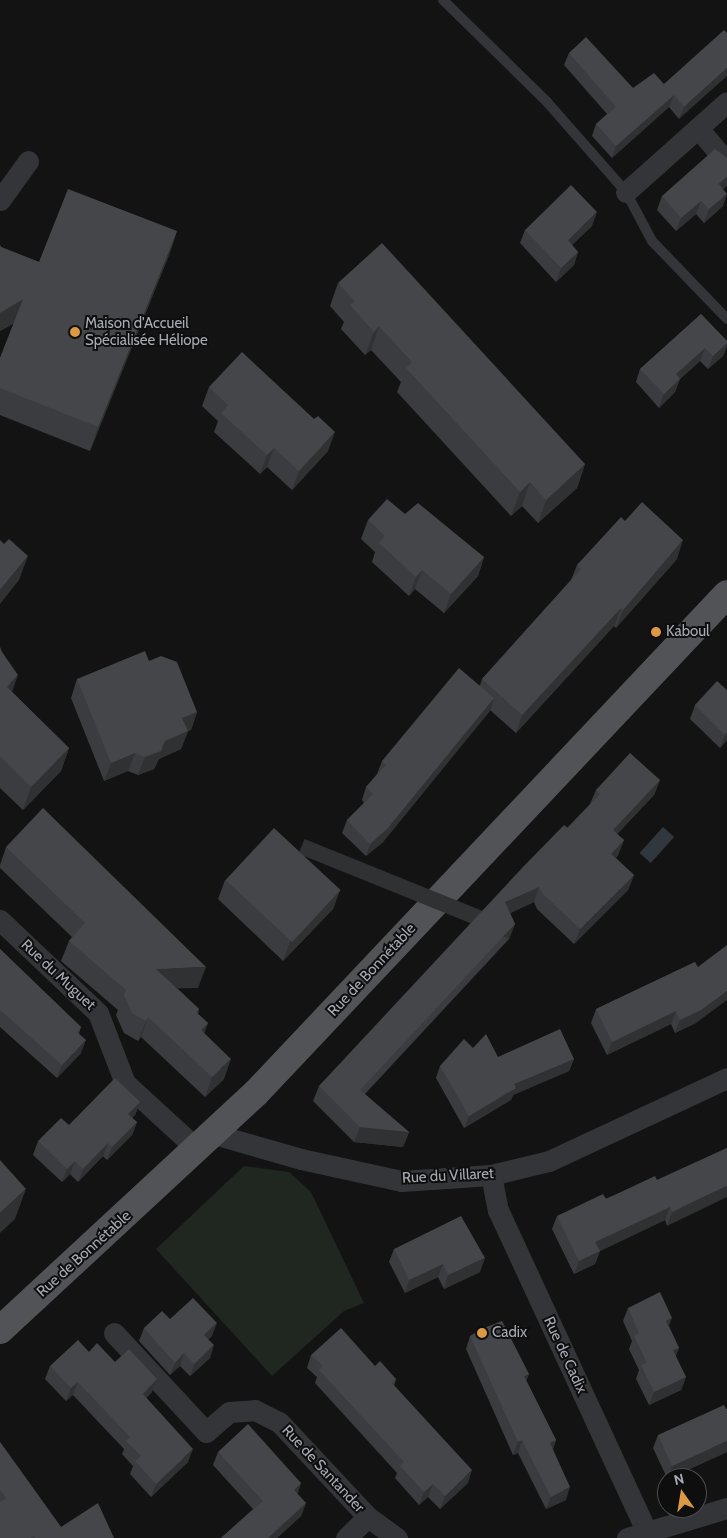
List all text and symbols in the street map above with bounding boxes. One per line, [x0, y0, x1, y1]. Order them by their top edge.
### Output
place label: Maison d'Accueil Spécialisée Héliope [85, 314, 208, 349]
marker: Maison d'Accueil Spécialisée Héliope [69, 326, 81, 338]
place label: Kaboul [666, 623, 710, 641]
marker: Kaboul [650, 626, 662, 638]
street label: Rue de Bonnétable [324, 920, 420, 1020]
street label: Rue du Muguet [17, 936, 99, 1014]
street label: Rue du Villaret [402, 1165, 494, 1187]
street label: Rue de Bonnétable [33, 1207, 135, 1301]
street label: Rue de Cadix [539, 1314, 591, 1396]
place label: Cadix [492, 1324, 527, 1342]
marker: Cadix [476, 1327, 488, 1339]
street label: Rue de Santander [278, 1422, 368, 1516]
north arrow [657, 1468, 707, 1518]
text: N [672, 1469, 686, 1489]

